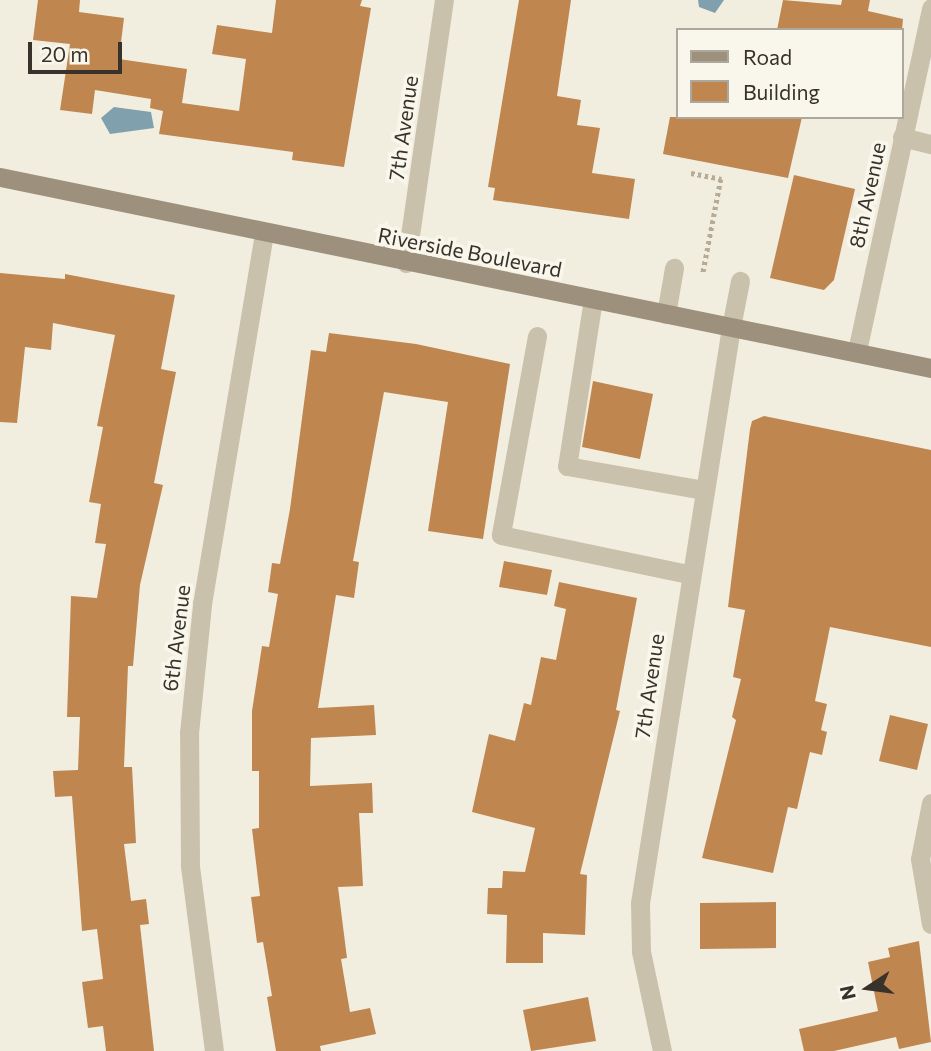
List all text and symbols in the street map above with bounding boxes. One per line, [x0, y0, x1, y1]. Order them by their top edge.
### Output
scale bar [32, 28, 126, 72]
legend [676, 28, 903, 119]
text: 20 m [41, 41, 89, 66]
text: Road [743, 44, 792, 69]
street label: 7th Avenue [383, 74, 423, 182]
text: Building [743, 79, 820, 104]
street label: 8th Avenue [844, 140, 890, 250]
street label: Riverside Boulevard [376, 222, 564, 282]
street label: 6th Avenue [157, 583, 195, 693]
street label: 7th Avenue [629, 632, 669, 740]
north arrow [833, 953, 903, 1023]
text: N [834, 983, 860, 1002]

